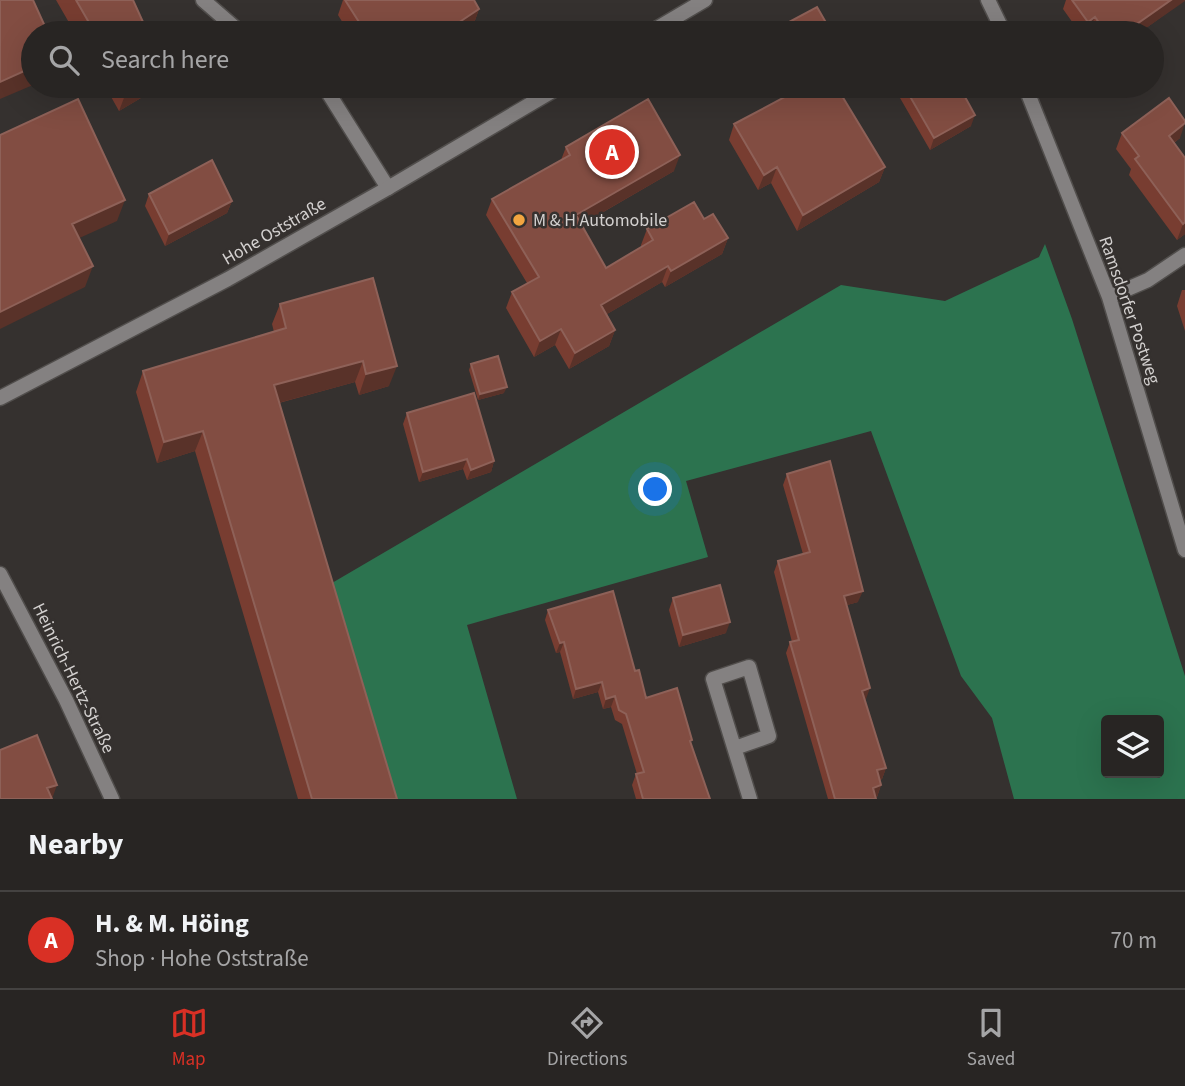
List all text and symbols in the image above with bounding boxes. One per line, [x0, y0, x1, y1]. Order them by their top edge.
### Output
search box [21, 21, 1164, 98]
icon: search [45, 41, 83, 79]
text: Search here [101, 41, 229, 78]
pin: A [589, 126, 635, 178]
street label: Hohe Oststraße [218, 191, 331, 271]
place label: M & H Automobile [533, 208, 667, 233]
marker: M & H Automobile [511, 212, 527, 228]
street label: Ramsdorfer Postweg [1092, 233, 1167, 388]
your location [638, 472, 672, 506]
street label: Heinrich-Hertz-Straße [26, 599, 121, 758]
map controls [1101, 715, 1164, 778]
button: layers [1101, 715, 1164, 778]
text: Nearby [28, 823, 123, 866]
text: H. & M. Höing [95, 905, 249, 942]
text: A [44, 924, 58, 957]
text: 70 m [1110, 924, 1157, 957]
text: Shop · Hohe Oststraße [95, 942, 309, 975]
tab: Map [170, 1004, 208, 1073]
tab: Directions [547, 1004, 627, 1073]
tab: Saved [967, 1004, 1015, 1073]

